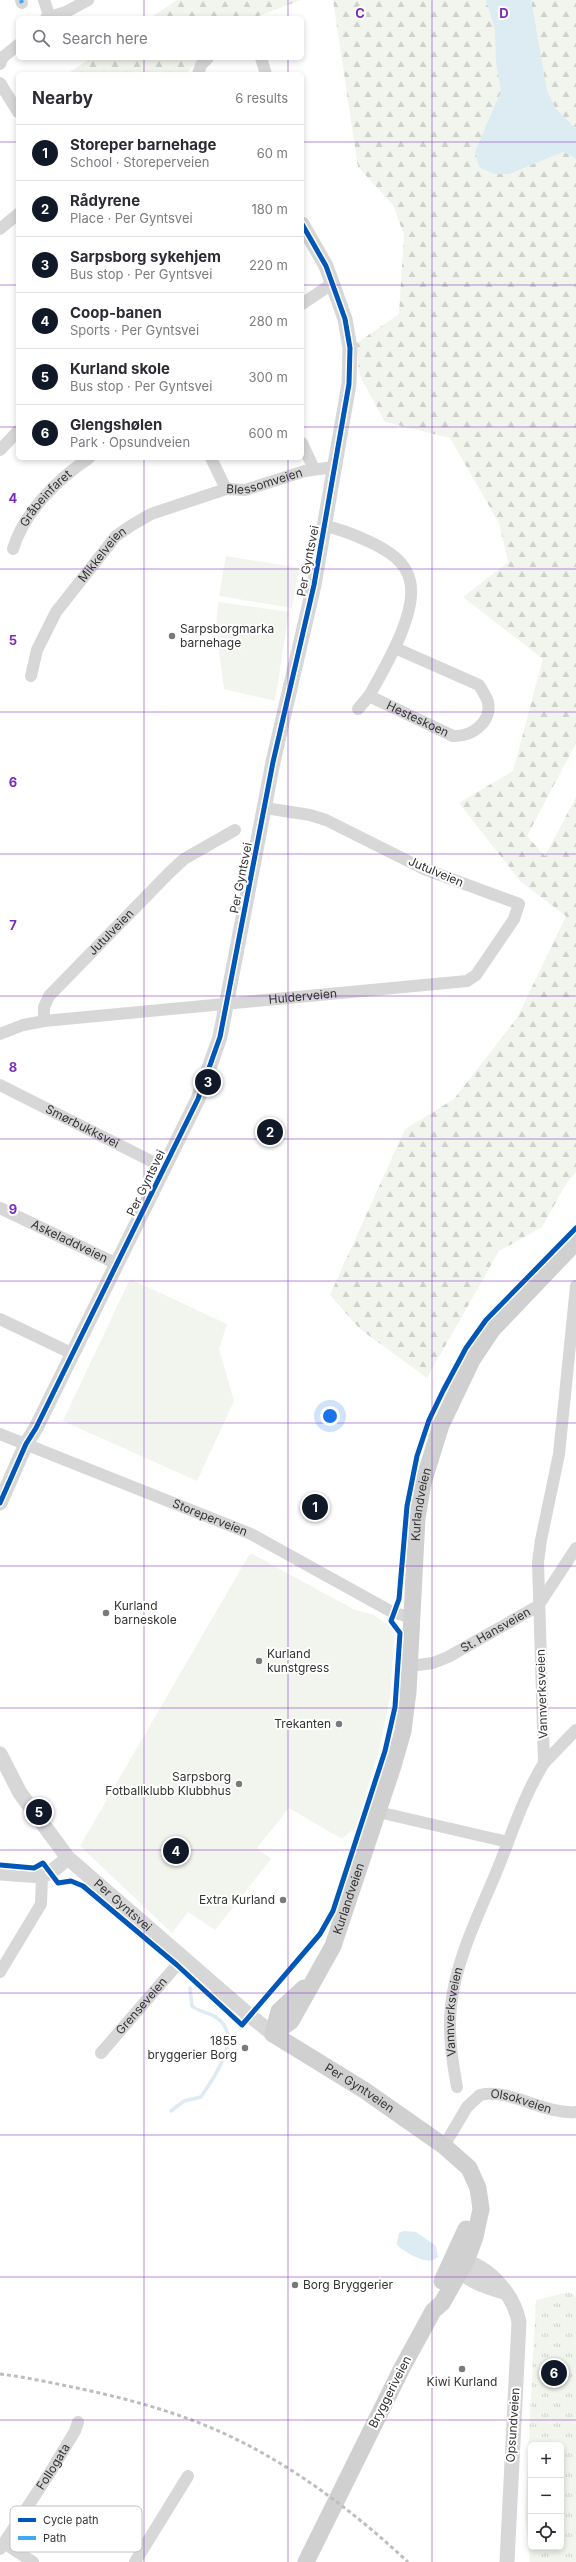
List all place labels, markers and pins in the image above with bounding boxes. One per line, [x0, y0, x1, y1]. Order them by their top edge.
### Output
place label: Sarpsborgmarka barnehage [180, 621, 274, 650]
marker: Sarpsborgmarka barnehage [167, 631, 177, 641]
pin: 3 [195, 1067, 221, 1097]
pin: 2 [257, 1117, 283, 1147]
pin: 1 [302, 1492, 328, 1522]
place label: Kurland barneskole [114, 1598, 177, 1627]
marker: Kurland barneskole [101, 1608, 111, 1618]
place label: Kurland kunstgress [267, 1646, 329, 1675]
marker: Kurland kunstgress [254, 1656, 264, 1666]
place label: Trekanten [274, 1716, 331, 1731]
marker: Trekanten [334, 1719, 344, 1729]
place label: Sarpsborg Fotballklubb Klubbhus [105, 1769, 231, 1798]
marker: Sarpsborg Fotballklubb Klubbhus [234, 1779, 244, 1789]
pin: 5 [26, 1797, 52, 1827]
pin: 4 [163, 1836, 189, 1866]
place label: Extra Kurland [199, 1892, 275, 1907]
marker: Extra Kurland [278, 1895, 288, 1905]
place label: 1855 bryggerier Borg [147, 2033, 237, 2062]
marker: 1855 bryggerier Borg [240, 2043, 250, 2053]
place label: Borg Bryggerier [303, 2277, 393, 2292]
marker: Borg Bryggerier [290, 2280, 300, 2290]
pin: 6 [541, 2358, 567, 2388]
marker: Kiwi Kurland [457, 2364, 467, 2374]
place label: Kiwi Kurland [427, 2374, 497, 2389]

